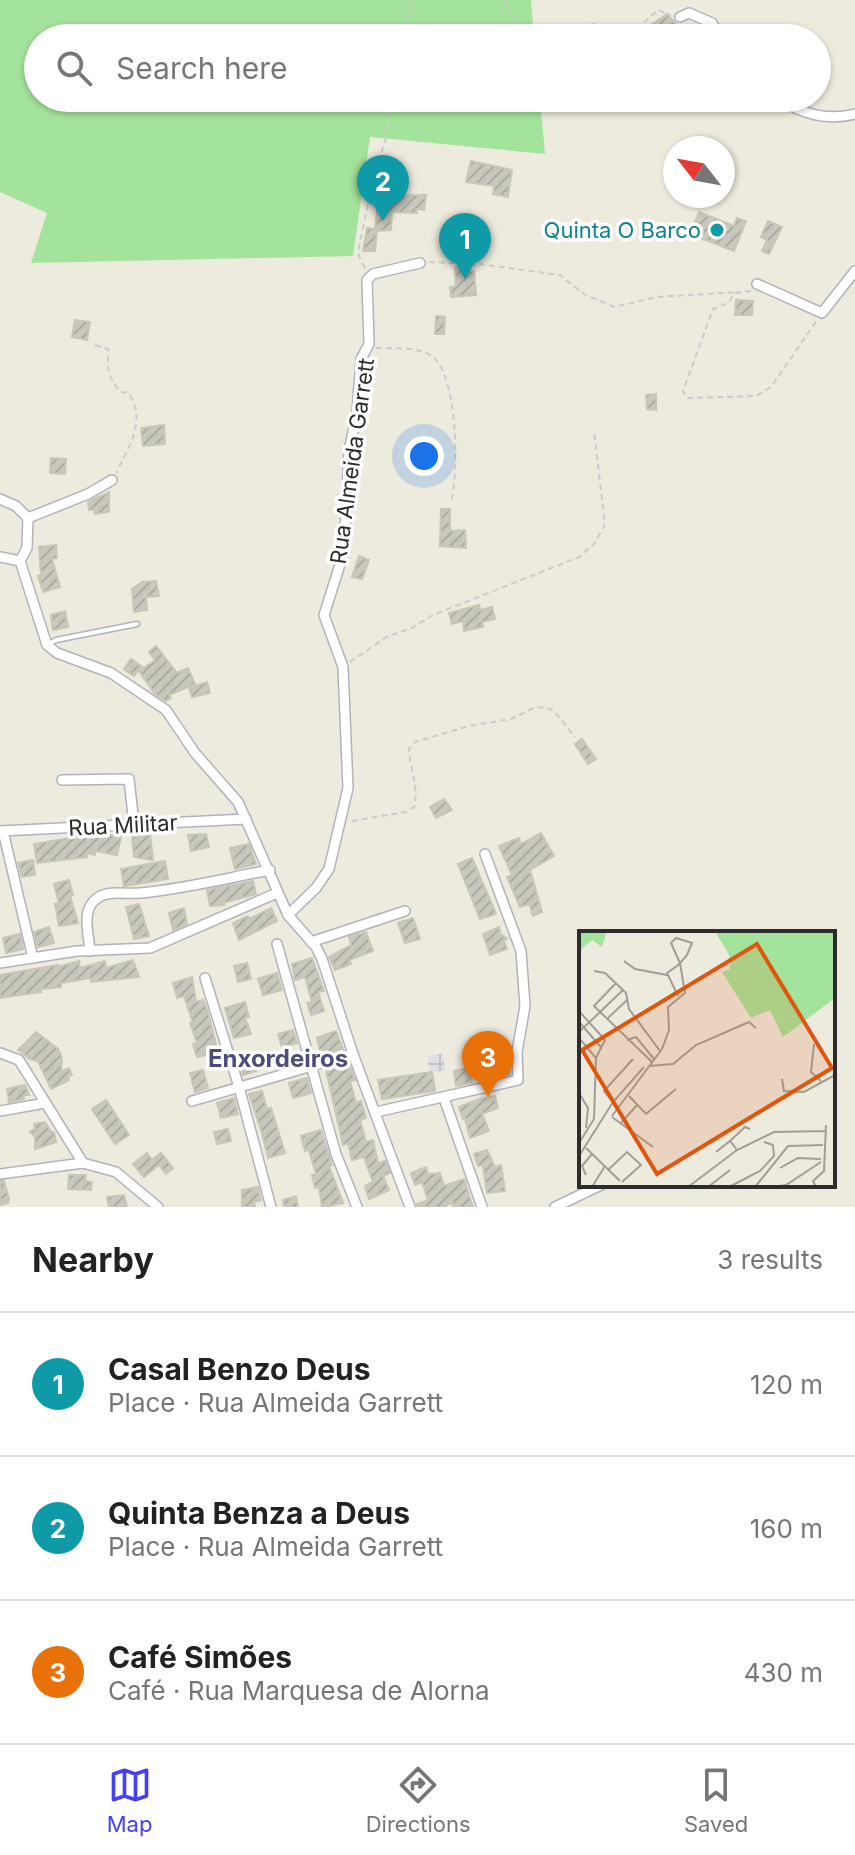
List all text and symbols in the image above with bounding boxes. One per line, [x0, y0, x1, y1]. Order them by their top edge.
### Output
search box [24, 24, 831, 112]
icon: search [52, 46, 96, 90]
text: Search here [116, 50, 288, 86]
north arrow [663, 136, 735, 208]
pin: 2 [357, 155, 409, 221]
pin: 1 [439, 213, 491, 279]
place label: Quinta O Barco [544, 217, 701, 243]
marker: Quinta O Barco [708, 221, 726, 239]
street label: Rua Almeida Garrett [325, 356, 379, 566]
your location [404, 436, 444, 476]
street label: Rua Militar [68, 809, 178, 841]
inset map [579, 931, 835, 1187]
pin: 3 [462, 1031, 514, 1097]
district label: Enxordeiros [208, 1044, 348, 1073]
text: Nearby [32, 1239, 154, 1280]
text: 3 results [717, 1244, 823, 1275]
text: Casal Benzo Deus [108, 1351, 371, 1387]
text: 1 [52, 1369, 64, 1400]
text: 120 m [750, 1369, 823, 1400]
text: Place · Rua Almeida Garrett [108, 1387, 443, 1418]
text: Quinta Benza a Deus [108, 1495, 410, 1531]
text: 2 [50, 1513, 66, 1544]
text: 160 m [750, 1513, 823, 1544]
text: Place · Rua Almeida Garrett [108, 1531, 443, 1562]
text: Café Simões [108, 1639, 292, 1675]
text: 3 [50, 1657, 66, 1688]
text: 430 m [744, 1657, 823, 1688]
text: Café · Rua Marquesa de Alorna [108, 1675, 490, 1706]
tab: Map [107, 1763, 152, 1837]
tab: Directions [366, 1763, 471, 1837]
tab: Saved [684, 1763, 748, 1837]

